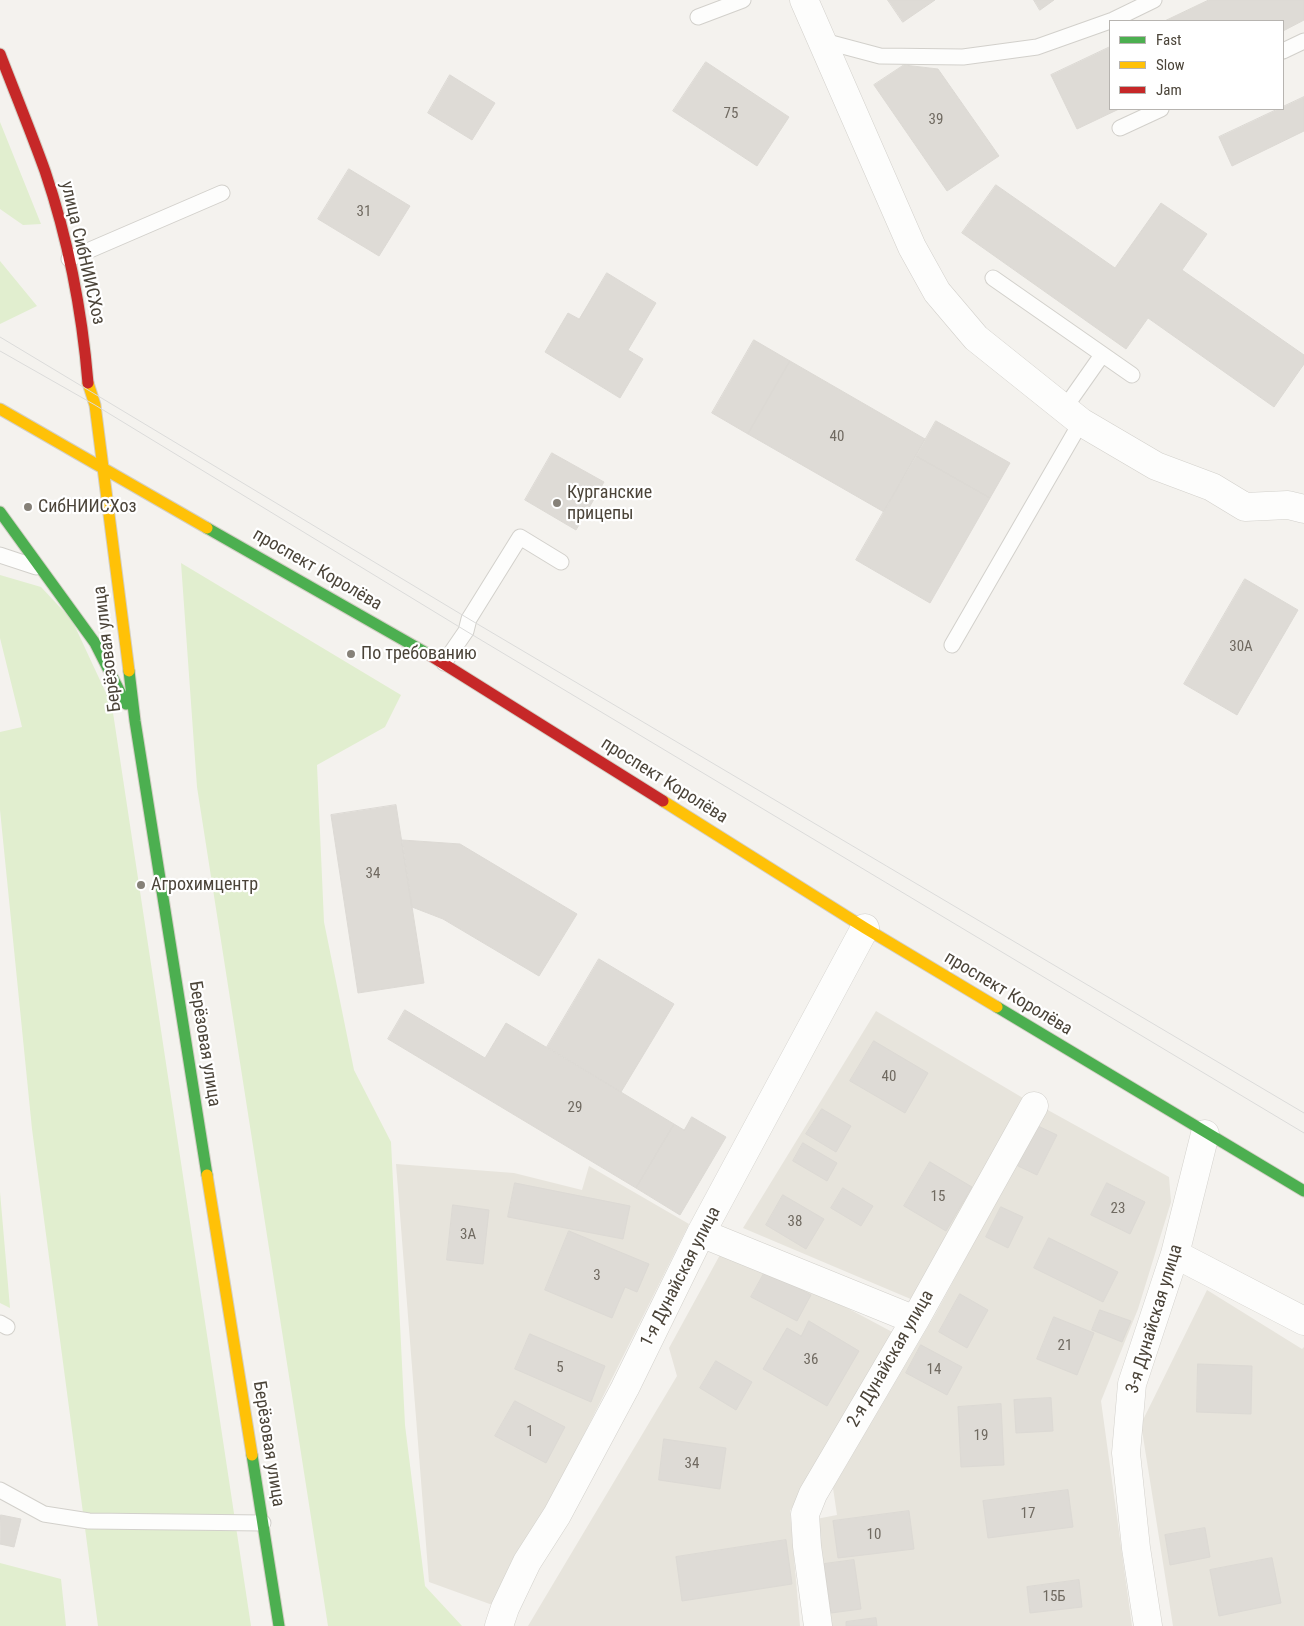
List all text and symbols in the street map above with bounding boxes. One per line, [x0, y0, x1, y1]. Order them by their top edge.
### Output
legend [1109, 20, 1284, 110]
text: Fast [1156, 31, 1181, 49]
text: Slow [1156, 56, 1185, 74]
text: Jam [1156, 81, 1182, 99]
house number: 75 [724, 105, 738, 123]
house number: 39 [929, 111, 943, 129]
street label: улица СибНИИСХоз [55, 179, 109, 327]
house number: 31 [357, 203, 371, 221]
house number: 40 [830, 428, 844, 446]
place label: Курганские прицепы [567, 482, 652, 524]
place label: СибНИИСХоз [38, 496, 137, 518]
marker: Курганские прицепы [551, 497, 563, 509]
marker: СибНИИСХоз [22, 501, 34, 513]
street label: проспект Королёва [249, 524, 385, 616]
street label: Берёзовая улица [90, 585, 126, 713]
house number: 30А [1229, 638, 1253, 656]
place label: По требованию [361, 643, 477, 665]
marker: По требованию [345, 648, 357, 660]
street label: проспект Королёва [597, 733, 731, 829]
house number: 34 [366, 865, 380, 883]
place label: Агрохимцентр [151, 874, 258, 896]
marker: Агрохимцентр [135, 879, 147, 891]
street label: проспект Королёва [940, 947, 1076, 1041]
street label: Берёзовая улица [183, 980, 225, 1108]
house number: 40 [882, 1068, 896, 1086]
house number: 29 [568, 1099, 582, 1117]
house number: 15 [931, 1188, 945, 1206]
house number: 23 [1111, 1200, 1125, 1218]
street label: 1-я Дунайская улица [636, 1203, 726, 1351]
house number: 38 [788, 1213, 802, 1231]
house number: 3А [460, 1226, 476, 1244]
street label: 3-я Дунайская улица [1122, 1242, 1188, 1396]
house number: 3 [593, 1267, 601, 1285]
street label: 2-я Дунайская улица [843, 1287, 939, 1431]
house number: 21 [1058, 1337, 1072, 1355]
house number: 36 [804, 1351, 818, 1369]
house number: 5 [556, 1359, 564, 1377]
house number: 14 [927, 1361, 941, 1379]
street label: Берёзовая улица [247, 1380, 289, 1508]
house number: 1 [526, 1423, 534, 1441]
house number: 19 [974, 1427, 988, 1445]
house number: 34 [685, 1455, 699, 1473]
house number: 17 [1021, 1505, 1035, 1523]
house number: 10 [867, 1526, 881, 1544]
house number: 15Б [1042, 1588, 1066, 1606]

